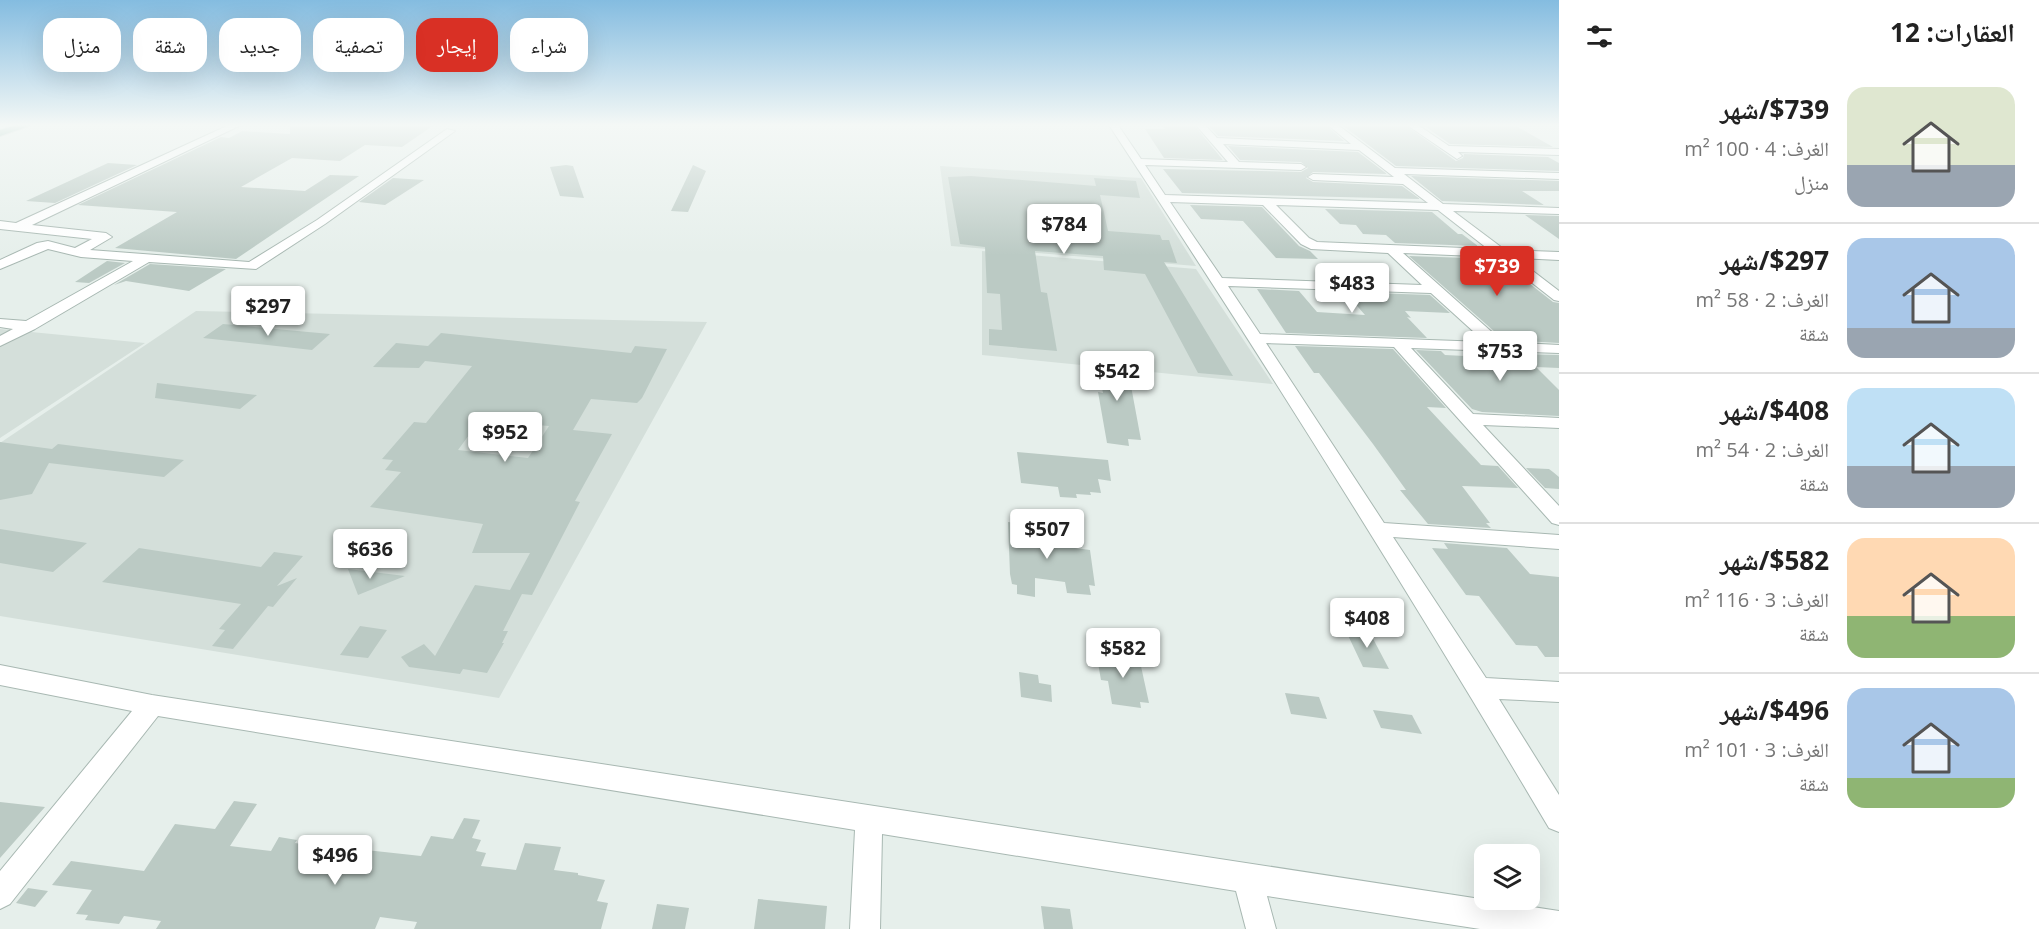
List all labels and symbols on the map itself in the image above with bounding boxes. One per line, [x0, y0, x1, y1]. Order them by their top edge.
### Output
pin: $784 [1028, 204, 1100, 255]
pin: $739 [1461, 246, 1533, 297]
pin: $483 [1316, 263, 1388, 314]
pin: $297 [232, 286, 304, 337]
pin: $753 [1464, 331, 1536, 382]
pin: $542 [1081, 351, 1153, 402]
pin: $952 [469, 412, 541, 463]
pin: $507 [1011, 509, 1083, 560]
pin: $636 [334, 529, 406, 580]
pin: $408 [1331, 598, 1403, 649]
pin: $582 [1087, 628, 1159, 679]
pin: $496 [299, 835, 371, 886]

